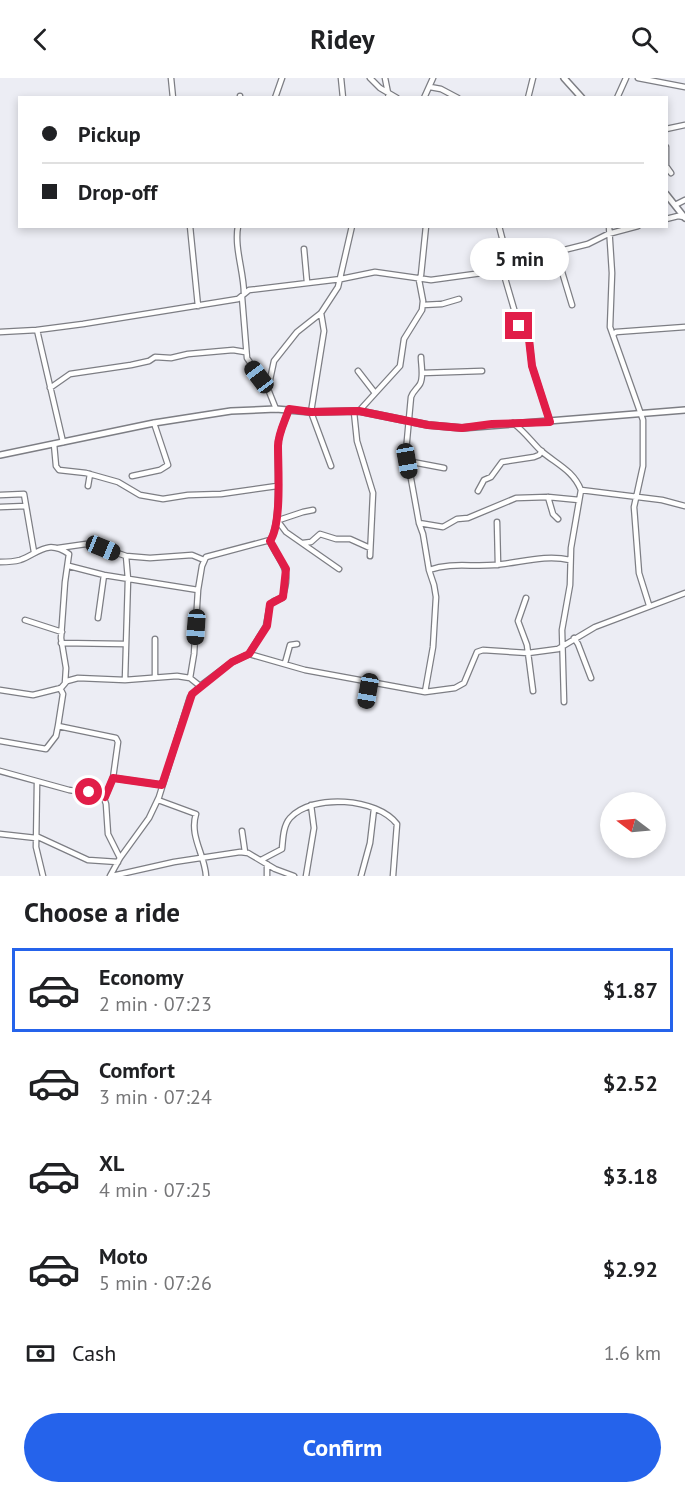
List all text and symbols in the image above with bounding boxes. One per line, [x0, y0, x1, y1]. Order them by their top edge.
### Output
text: Ridey [310, 22, 375, 56]
icon: back [24, 23, 57, 56]
icon: search [628, 23, 661, 56]
text: Pickup [78, 120, 141, 148]
text: Drop-off [78, 178, 157, 206]
callout: 5 min [470, 239, 568, 281]
text: 5 min [495, 246, 544, 272]
route end [505, 312, 532, 339]
car [241, 357, 277, 397]
car [395, 442, 419, 480]
car [83, 533, 123, 563]
car [186, 608, 206, 646]
car [356, 672, 380, 710]
route start [75, 778, 102, 805]
north arrow [600, 792, 666, 858]
map controls [600, 792, 666, 858]
text: Choose a ride [24, 895, 180, 929]
icon: car [27, 963, 81, 1017]
text: Economy [99, 963, 183, 991]
text: $1.87 [603, 976, 658, 1004]
text: 2 min · 07:23 [99, 991, 212, 1017]
icon: car [27, 1056, 81, 1110]
text: Comfort [99, 1056, 175, 1084]
text: $2.52 [603, 1069, 658, 1097]
text: 3 min · 07:24 [99, 1084, 212, 1110]
icon: car [27, 1149, 81, 1203]
text: XL [99, 1149, 124, 1177]
text: $3.18 [603, 1162, 658, 1190]
text: 4 min · 07:25 [99, 1177, 212, 1203]
icon: car [27, 1242, 81, 1296]
text: Moto [99, 1242, 148, 1270]
text: $2.92 [603, 1255, 658, 1283]
text: 5 min · 07:26 [99, 1270, 212, 1296]
icon: cash [24, 1337, 57, 1370]
text: Cash [72, 1339, 116, 1367]
text: 1.6 km [604, 1340, 661, 1366]
button: Confirm [24, 1413, 661, 1482]

